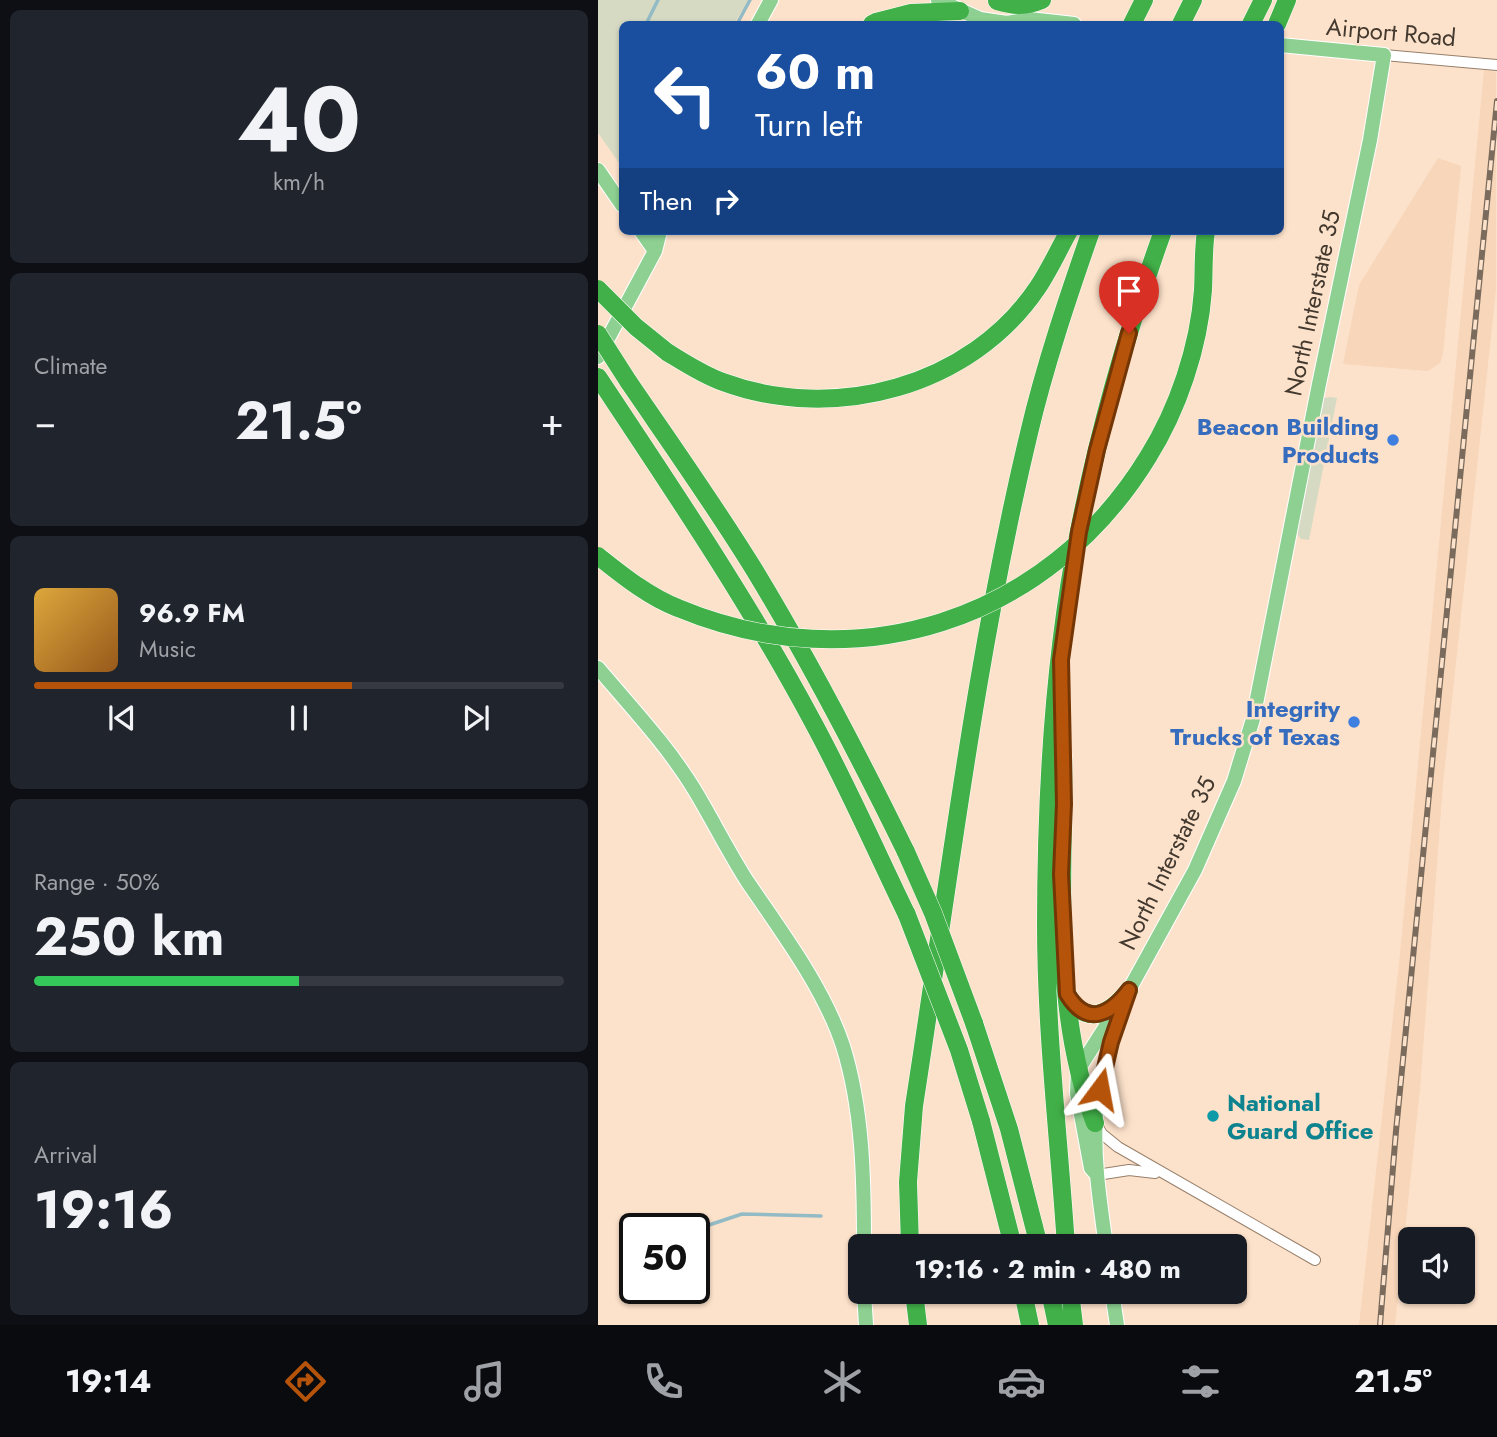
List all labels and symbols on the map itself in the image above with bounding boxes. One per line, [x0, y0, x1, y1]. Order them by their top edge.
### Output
street label: Airport Road [1325, 9, 1457, 55]
street label: North Interstate 35 [1275, 207, 1349, 399]
pin [1099, 261, 1159, 333]
place label: Beacon Building Products [1197, 409, 1379, 472]
marker: Beacon Building Products [1385, 432, 1401, 448]
place label: Integrity Trucks of Texas [1170, 691, 1340, 754]
marker: Integrity Trucks of Texas [1346, 714, 1362, 730]
street label: North Interstate 35 [1110, 770, 1224, 956]
position arrow [1063, 1052, 1137, 1126]
place label: National Guard Office [1227, 1085, 1374, 1148]
marker: National Guard Office [1205, 1108, 1221, 1124]
speed limit sign: 50 [619, 1213, 710, 1304]

